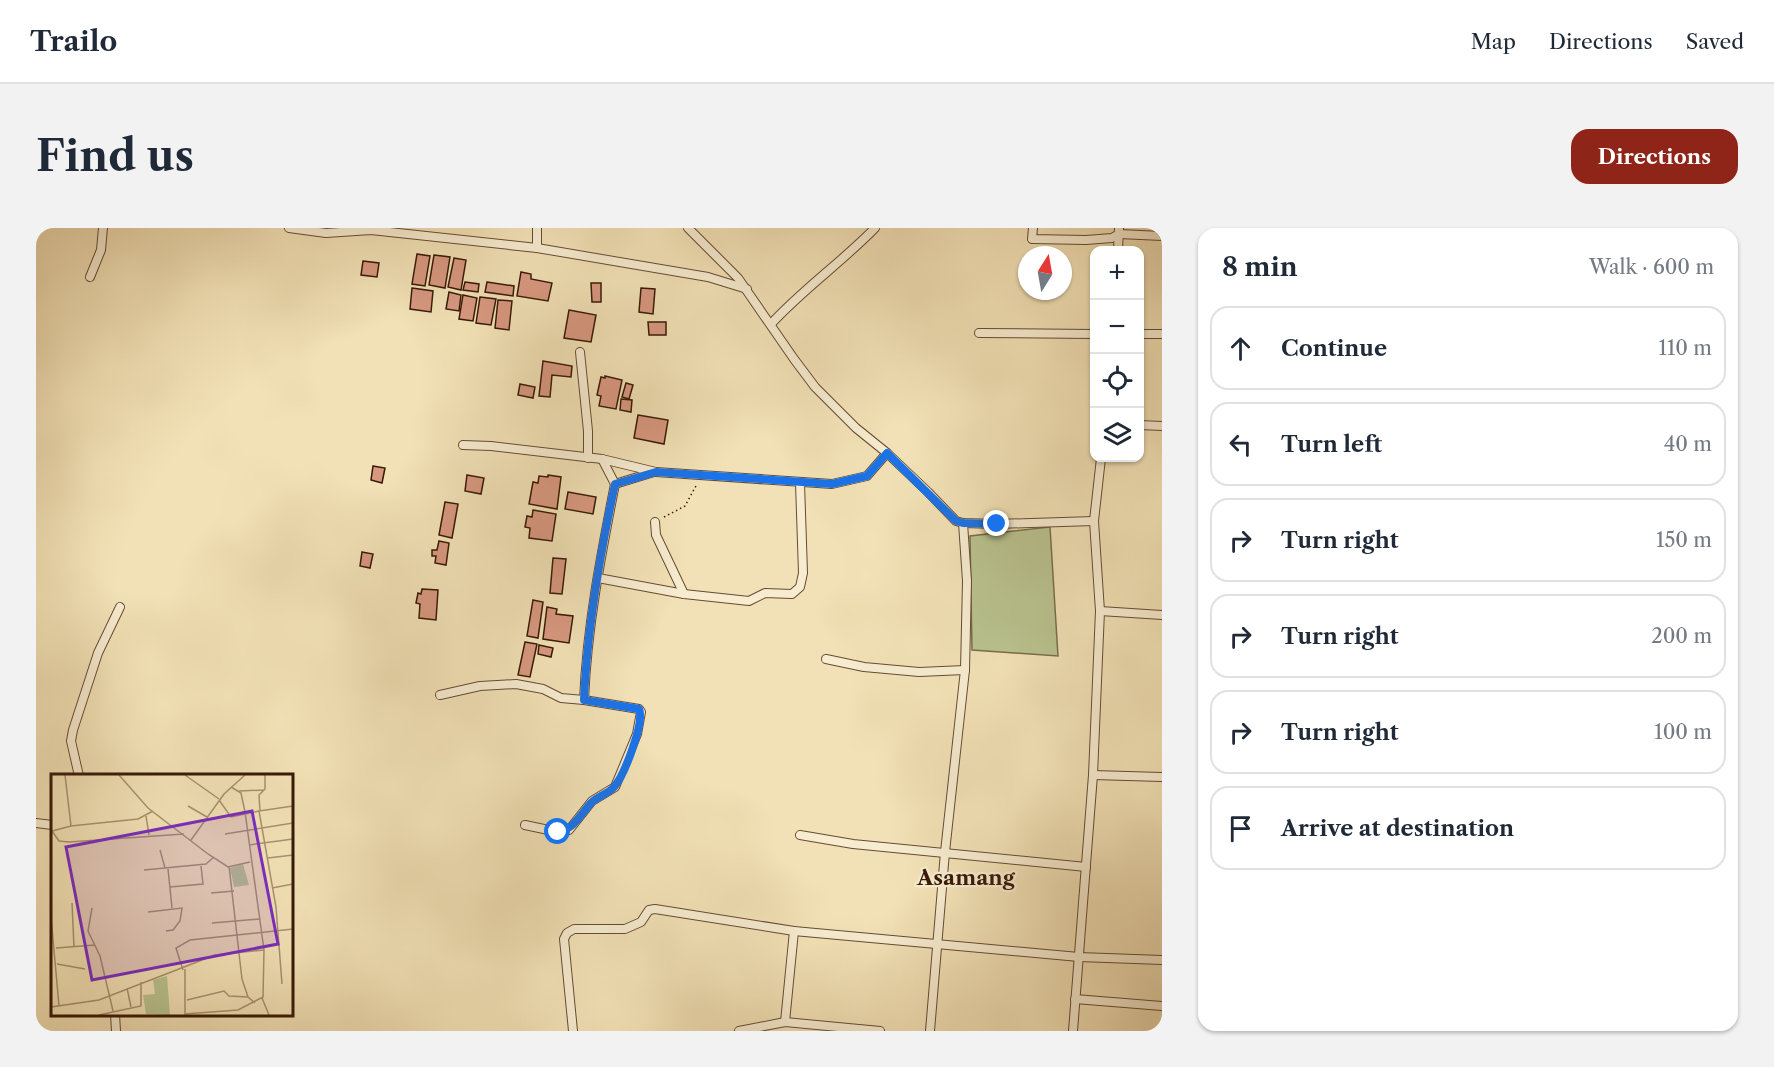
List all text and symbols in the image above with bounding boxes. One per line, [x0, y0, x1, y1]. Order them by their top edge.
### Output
text: Trailo [30, 24, 117, 58]
text: Map [1471, 29, 1516, 54]
text: Directions [1549, 29, 1653, 54]
text: Saved [1686, 29, 1744, 54]
button: Directions [1571, 129, 1738, 184]
text: Find us [36, 130, 194, 182]
north arrow [1018, 246, 1072, 300]
map controls [1090, 246, 1144, 462]
button: + [1090, 246, 1144, 300]
text: 8 min [1222, 251, 1298, 283]
text: Walk · 600 m [1589, 255, 1714, 279]
button: − [1090, 300, 1144, 354]
icon: ahead [1224, 332, 1257, 365]
text: Continue [1281, 335, 1387, 362]
text: 110 m [1659, 336, 1712, 360]
button: locate [1090, 354, 1144, 408]
button: layers [1090, 408, 1144, 462]
icon: left [1224, 428, 1257, 461]
text: Turn left [1281, 431, 1382, 458]
text: 40 m [1664, 432, 1712, 456]
route end [983, 510, 1009, 536]
icon: right [1224, 524, 1257, 557]
text: Turn right [1281, 527, 1399, 554]
text: 150 m [1656, 528, 1712, 552]
icon: right [1224, 620, 1257, 653]
text: Turn right [1281, 623, 1399, 650]
text: 200 m [1651, 624, 1712, 648]
icon: right [1224, 716, 1257, 749]
text: Turn right [1281, 719, 1399, 746]
text: 100 m [1654, 720, 1712, 744]
inset map [51, 774, 292, 1016]
icon: arrive [1224, 812, 1257, 845]
text: Arrive at destination [1281, 815, 1514, 842]
route start [544, 818, 570, 844]
district label: Asamang [916, 865, 1016, 890]

